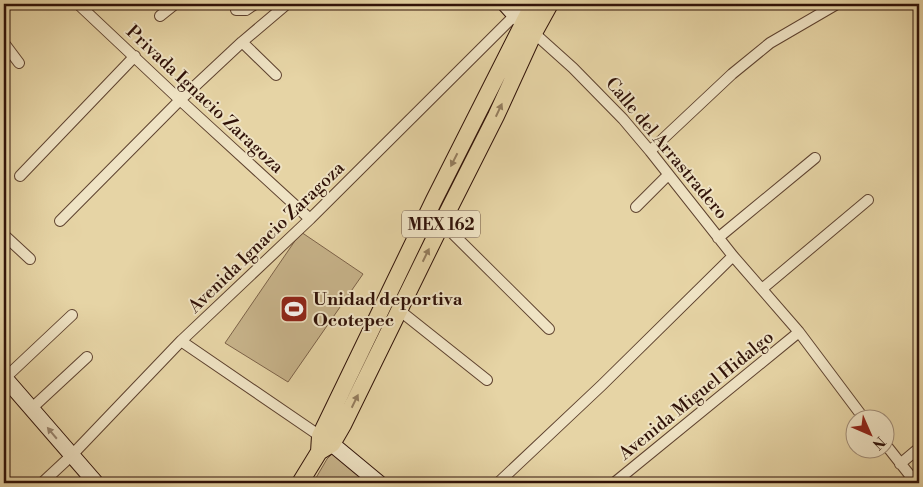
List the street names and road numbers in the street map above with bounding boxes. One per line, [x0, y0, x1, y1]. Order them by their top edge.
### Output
street label: Privada Ignacio Zaragoza [121, 20, 289, 179]
street label: Calle del Arrastradero [600, 72, 733, 224]
street label: Avenida Ignacio Zaragoza [183, 156, 350, 319]
road number: MEX 162 [402, 210, 480, 238]
street label: Avenida Miguel Hidalgo [613, 326, 779, 466]

